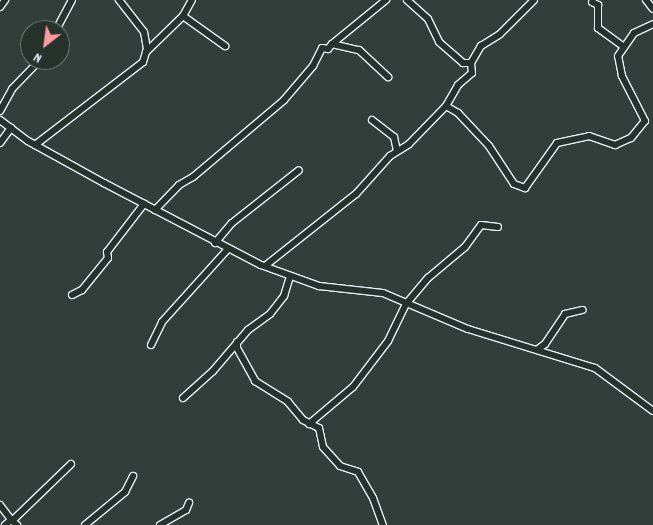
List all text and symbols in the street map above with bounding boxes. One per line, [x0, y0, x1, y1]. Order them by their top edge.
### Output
north arrow [20, 20, 70, 70]
text: N [30, 47, 46, 68]

